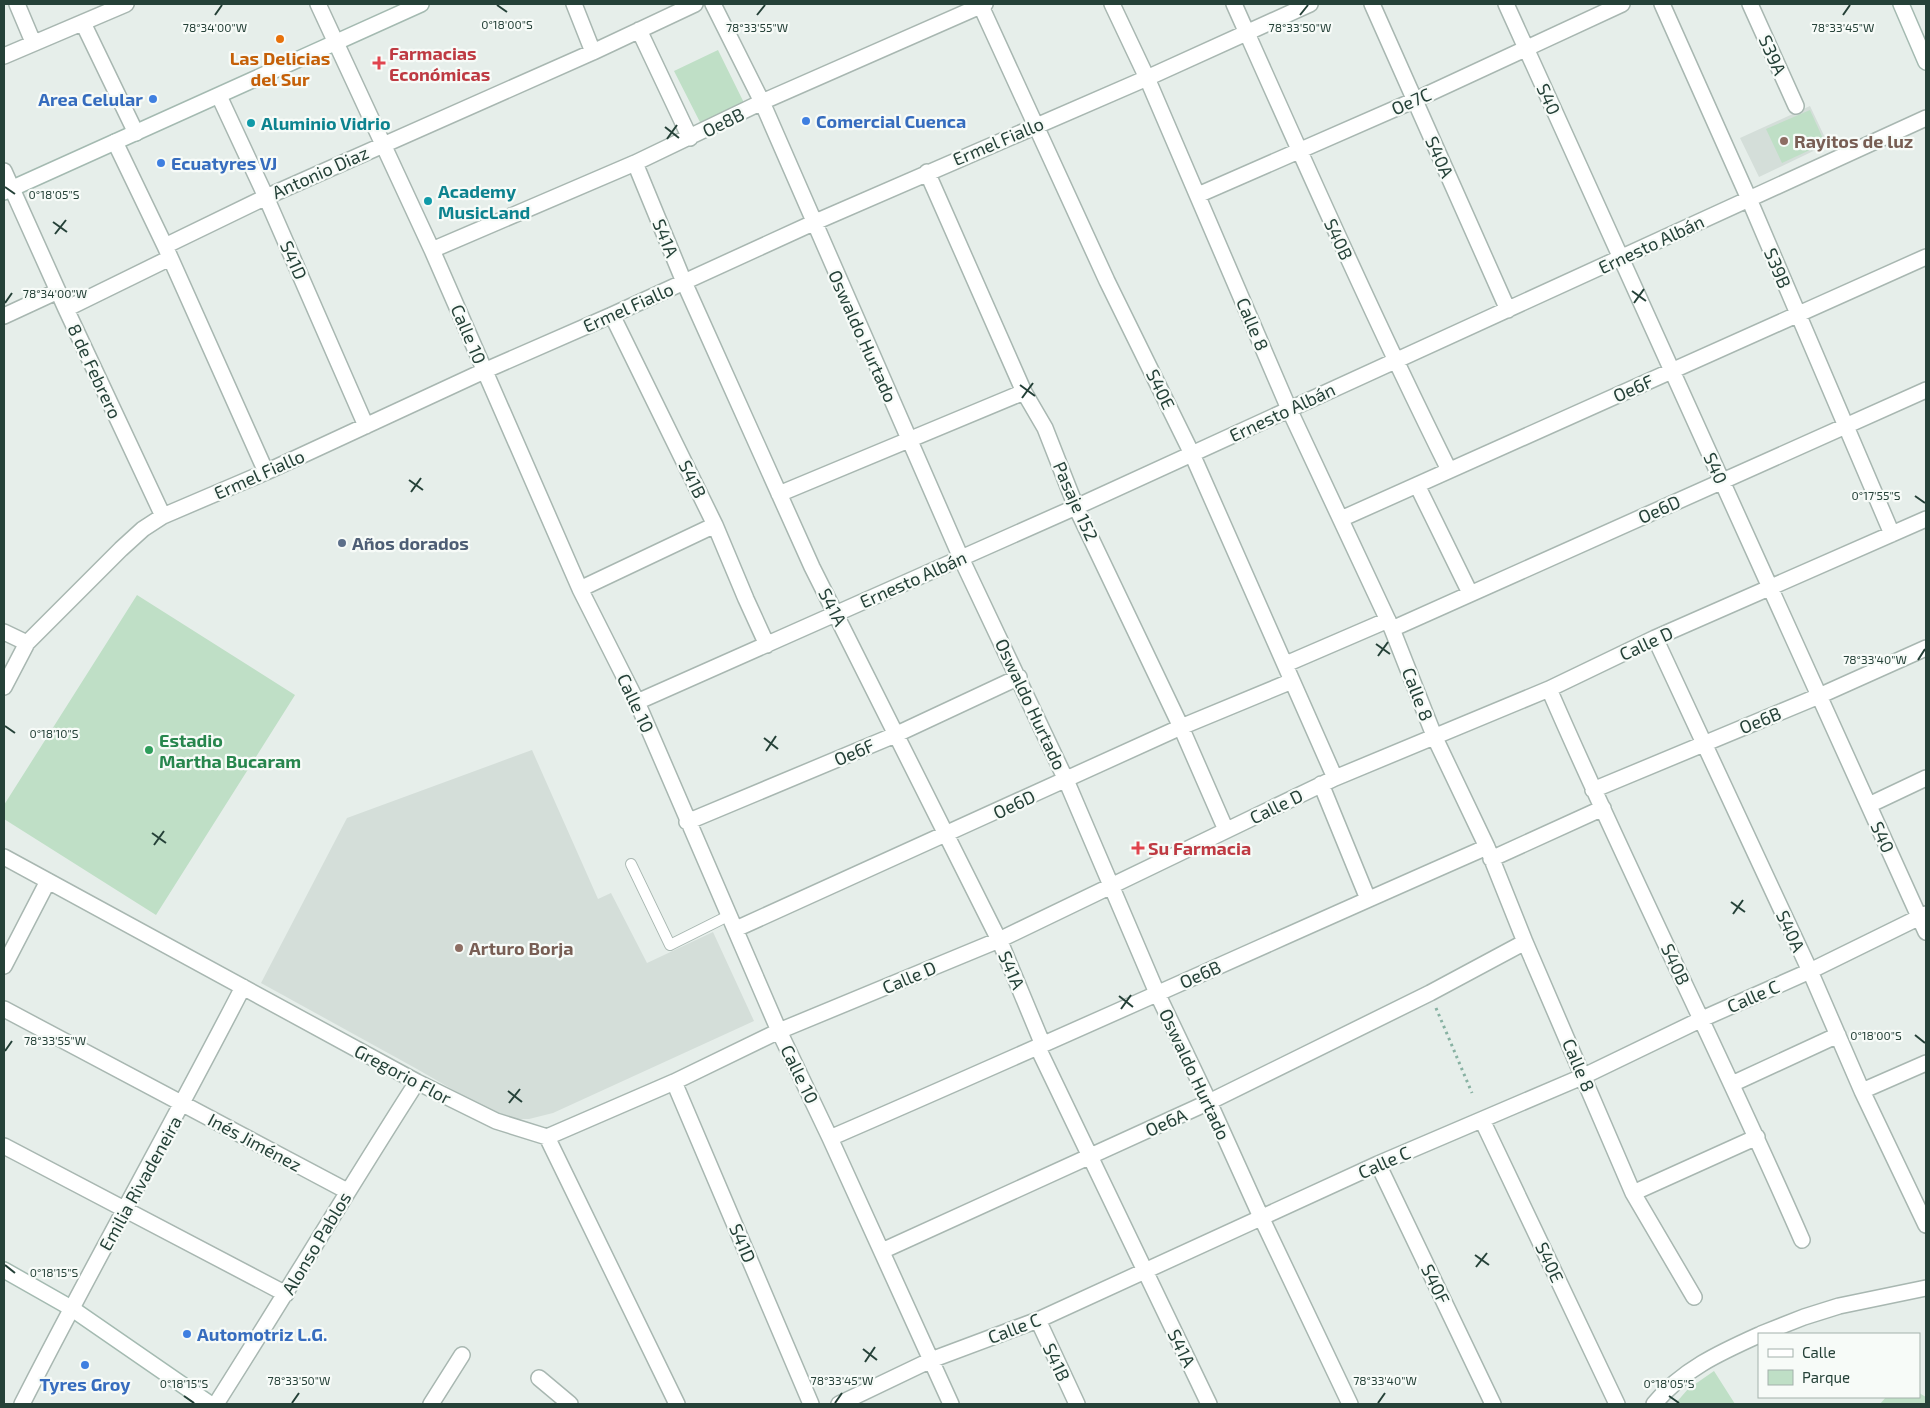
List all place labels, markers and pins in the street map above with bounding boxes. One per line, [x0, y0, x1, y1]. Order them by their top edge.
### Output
marker: Las Delicias del Sur [274, 33, 286, 45]
place label: Farmacias Económicas [389, 42, 490, 85]
place label: Las Delicias del Sur [230, 47, 330, 90]
marker: Farmacias Económicas [373, 57, 385, 69]
place label: Area Celular [38, 88, 143, 110]
marker: Area Celular [147, 93, 159, 105]
place label: Comercial Cuenca [816, 110, 966, 132]
place label: Aluminio Vidrio [261, 112, 391, 134]
marker: Comercial Cuenca [800, 115, 812, 127]
marker: Aluminio Vidrio [245, 117, 257, 129]
place label: Rayitos de luz [1794, 130, 1913, 152]
marker: Rayitos de luz [1778, 135, 1790, 147]
place label: Ecuatyres VJ [171, 152, 277, 174]
marker: Ecuatyres VJ [155, 157, 167, 169]
place label: Academy MusicLand [438, 180, 530, 223]
marker: Academy MusicLand [422, 195, 434, 207]
place label: Años dorados [352, 532, 469, 554]
marker: Años dorados [336, 537, 348, 549]
place label: Estadio Martha Bucaram [159, 729, 301, 772]
marker: Estadio Martha Bucaram [143, 744, 155, 756]
place label: Su Farmacia [1148, 837, 1251, 859]
marker: Su Farmacia [1132, 842, 1144, 854]
place label: Arturo Borja [469, 937, 574, 959]
marker: Arturo Borja [453, 942, 465, 954]
place label: Automotriz L.G. [197, 1323, 327, 1345]
marker: Automotriz L.G. [181, 1328, 193, 1340]
marker: Tyres Groy [79, 1359, 91, 1371]
place label: Tyres Groy [40, 1373, 131, 1395]

